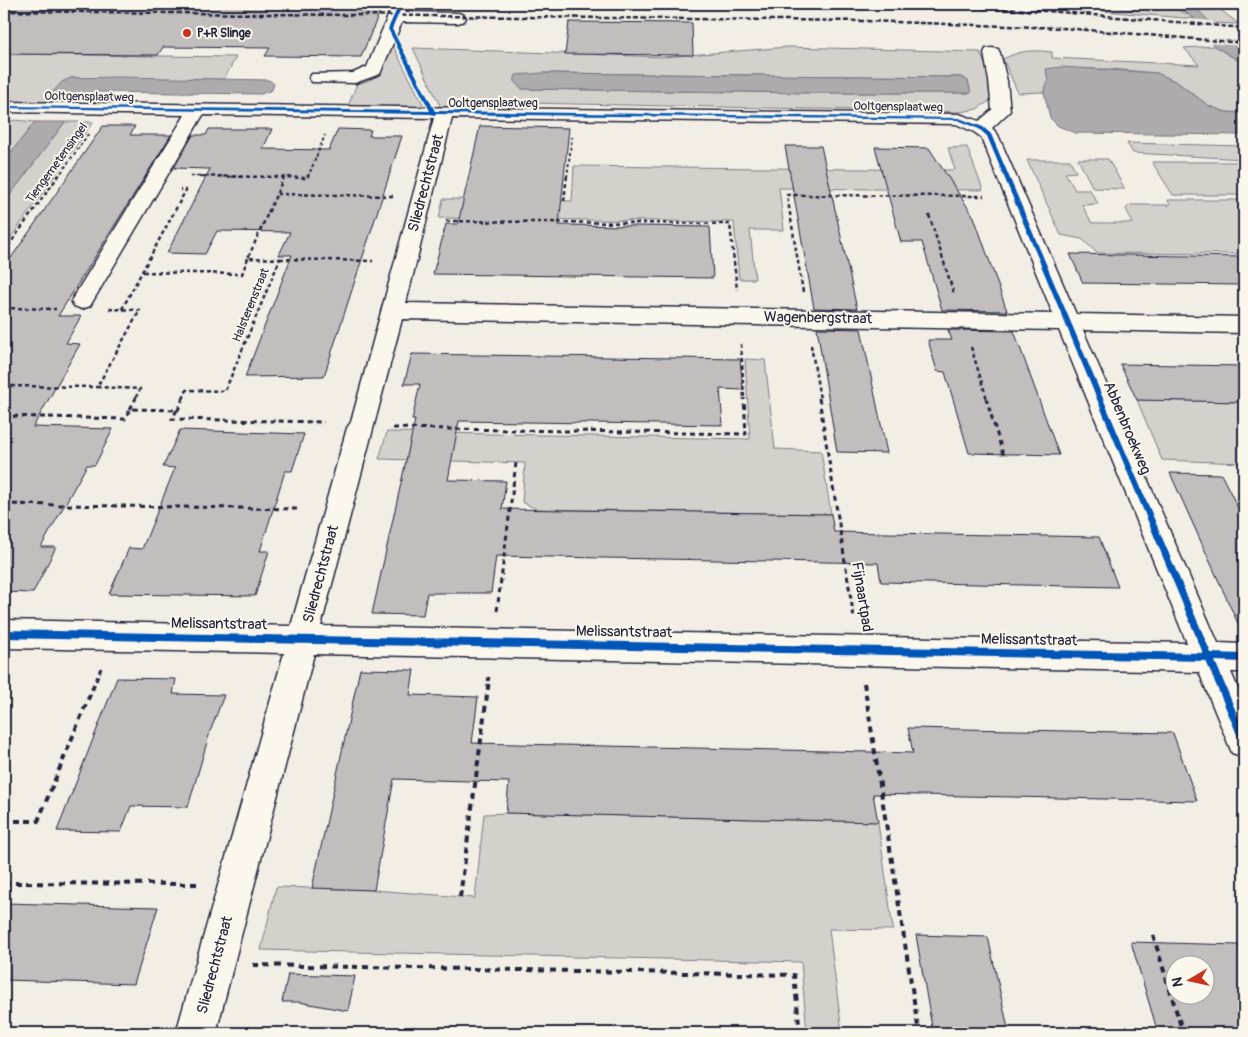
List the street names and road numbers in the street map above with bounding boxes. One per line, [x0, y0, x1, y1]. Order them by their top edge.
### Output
street label: Ooltgensplaatweg [44, 89, 134, 105]
street label: Ooltgensplaatweg [448, 96, 538, 111]
street label: Ooltgensplaatweg [853, 99, 943, 115]
street label: Tiengemetensingel [23, 120, 91, 206]
street label: Sliedrechtstraat [404, 131, 448, 234]
street label: Halsterenstraat [229, 266, 273, 344]
street label: Wagenbergstraat [764, 308, 873, 328]
street label: Abbenbroekweg [1099, 379, 1155, 477]
street label: Sliedrechtstraat [299, 522, 343, 625]
street label: Fijnaartpad [847, 561, 877, 633]
street label: Melissantstraat [171, 614, 268, 634]
street label: Melissantstraat [576, 622, 673, 642]
street label: Melissantstraat [981, 630, 1078, 650]
street label: Sliedrechtstraat [193, 913, 237, 1016]

